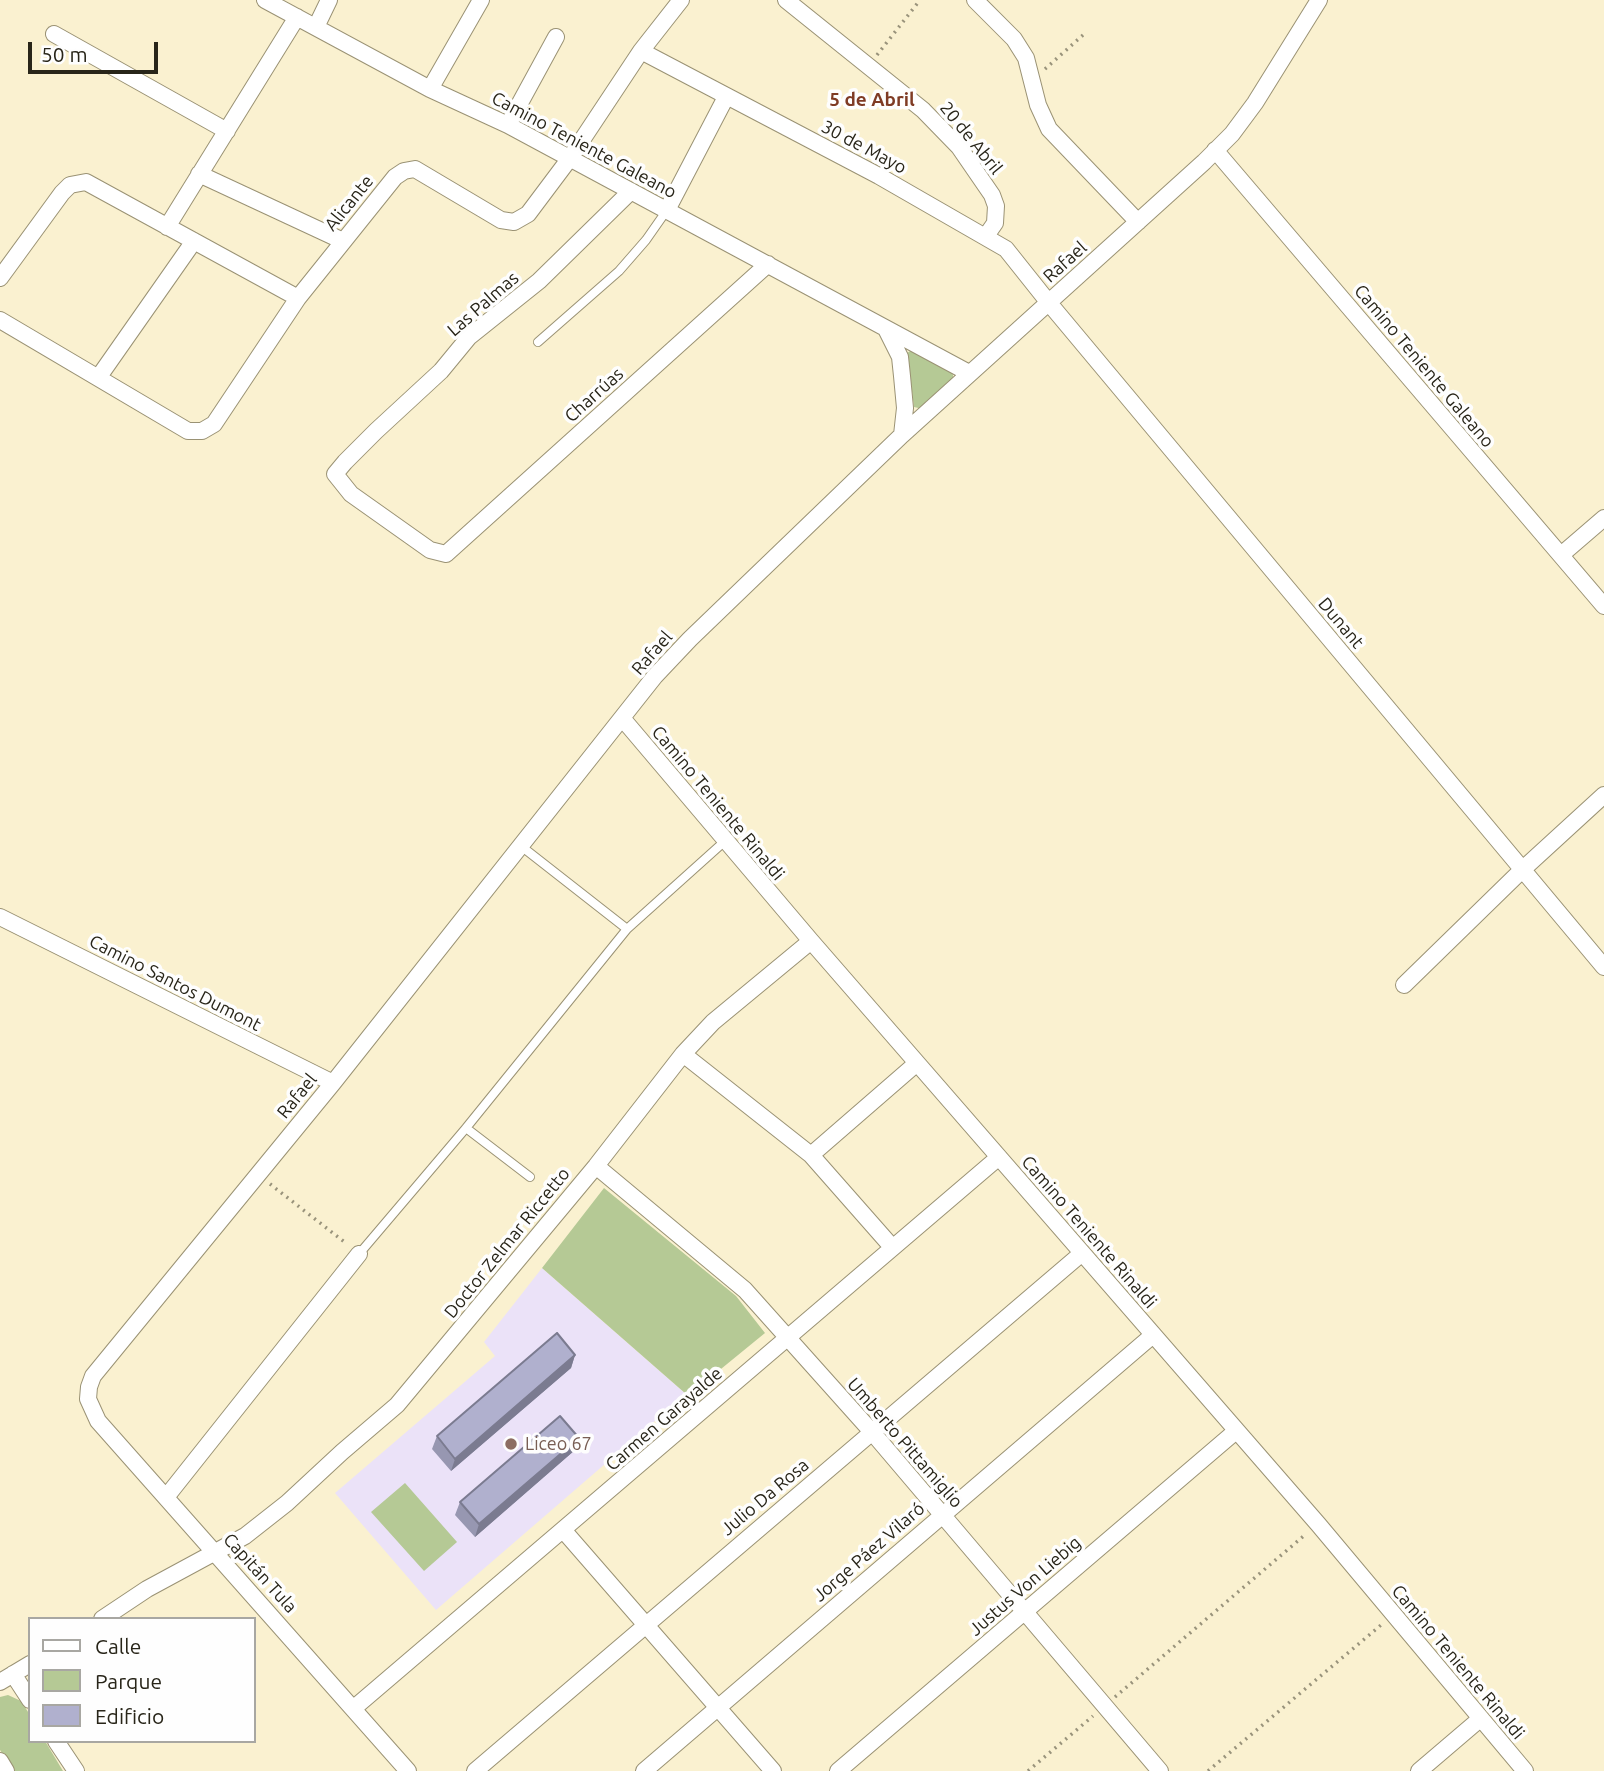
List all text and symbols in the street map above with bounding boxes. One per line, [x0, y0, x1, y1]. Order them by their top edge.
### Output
scale bar [32, 28, 161, 72]
text: 50 m [41, 42, 88, 66]
street label: Camino Teniente Galeano [488, 87, 680, 203]
district label: 5 de Abril [829, 89, 915, 111]
street label: 20 de Abril [935, 97, 1007, 179]
street label: 30 de Mayo [818, 116, 910, 178]
street label: Alicante [320, 171, 378, 235]
street label: Rafael [1039, 237, 1091, 287]
street label: Las Palmas [443, 267, 523, 341]
street label: Camino Teniente Galeano [1349, 280, 1499, 452]
street label: Charrúas [560, 363, 628, 427]
street label: Dunant [1313, 593, 1369, 653]
street label: Rafael [627, 627, 677, 679]
street label: Camino Teniente Rinaldi [647, 721, 789, 885]
street label: Camino Santos Dumont [85, 930, 265, 1036]
street label: Rafael [273, 1069, 321, 1123]
street label: Camino Teniente Rinaldi [1017, 1151, 1161, 1313]
street label: Doctor Zelmar Riccetto [440, 1163, 574, 1323]
street label: Carmen Garayalde [601, 1363, 727, 1475]
street label: Umberto Pittamiglio [843, 1374, 967, 1512]
place label: Liceo 67 [525, 1433, 592, 1455]
marker: Liceo 67 [503, 1436, 519, 1452]
street label: Julio Da Rosa [717, 1454, 813, 1540]
street label: Jorge Páez Vilaró [809, 1498, 929, 1606]
street label: Capitán Tula [219, 1529, 301, 1617]
street label: Justus Von Liebig [965, 1532, 1085, 1640]
street label: Camino Teniente Rinaldi [1387, 1580, 1529, 1744]
legend [28, 1617, 256, 1743]
text: Calle [95, 1634, 141, 1658]
text: Parque [95, 1669, 162, 1693]
text: Edificio [95, 1704, 164, 1728]

